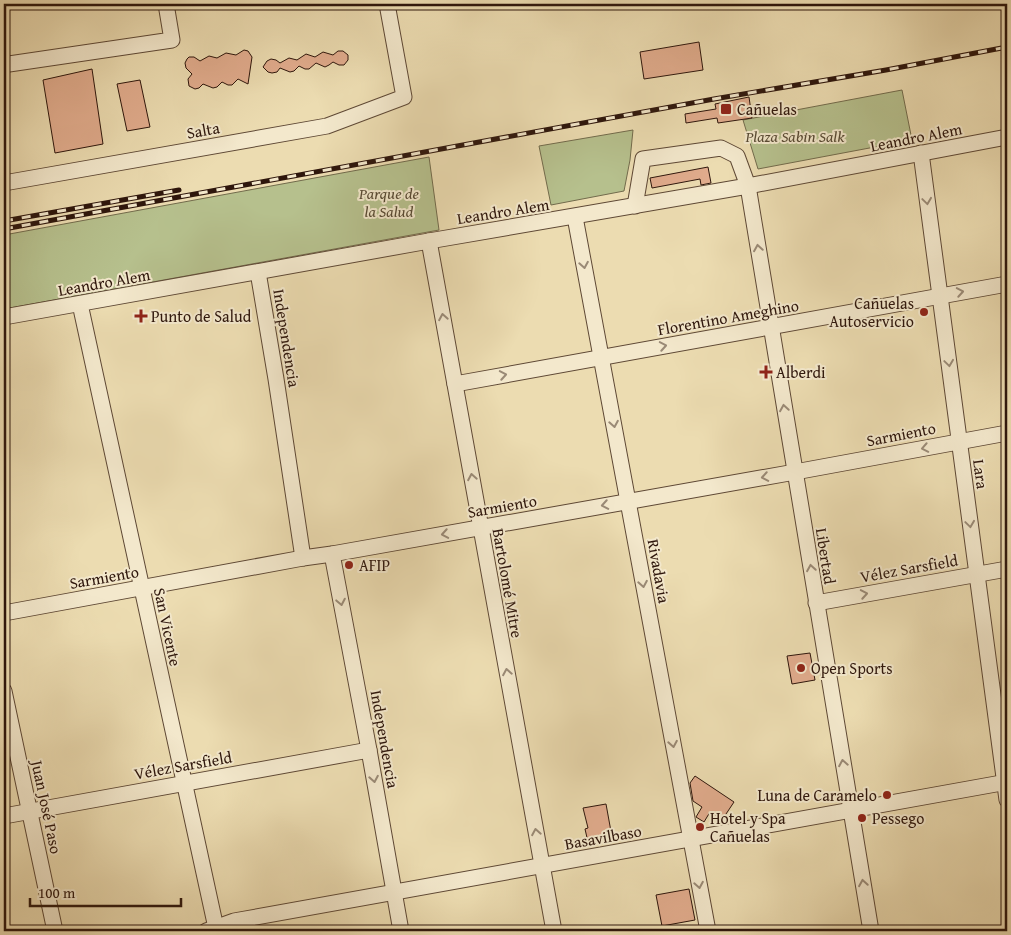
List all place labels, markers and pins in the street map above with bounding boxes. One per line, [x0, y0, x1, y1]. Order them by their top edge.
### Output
place label: Cañuelas [737, 97, 797, 121]
marker: Cañuelas [719, 102, 733, 116]
place label: Cañuelas Autoservicio [829, 291, 914, 333]
place label: Punto de Salud [151, 304, 252, 328]
marker: Cañuelas Autoservicio [918, 306, 930, 318]
marker: Punto de Salud [135, 310, 147, 322]
place label: Alberdi [776, 360, 826, 384]
marker: Alberdi [760, 366, 772, 378]
place label: AFIP [359, 553, 390, 577]
marker: AFIP [343, 559, 355, 571]
place label: Open Sports [811, 656, 893, 680]
marker: Open Sports [795, 662, 807, 674]
place label: Luna de Caramelo [757, 783, 877, 807]
marker: Luna de Caramelo [881, 789, 893, 801]
place label: Hotel y Spa Cañuelas [710, 806, 786, 848]
place label: Pessego [872, 806, 924, 830]
marker: Pessego [856, 812, 868, 824]
marker: Hotel y Spa Cañuelas [694, 821, 706, 833]

